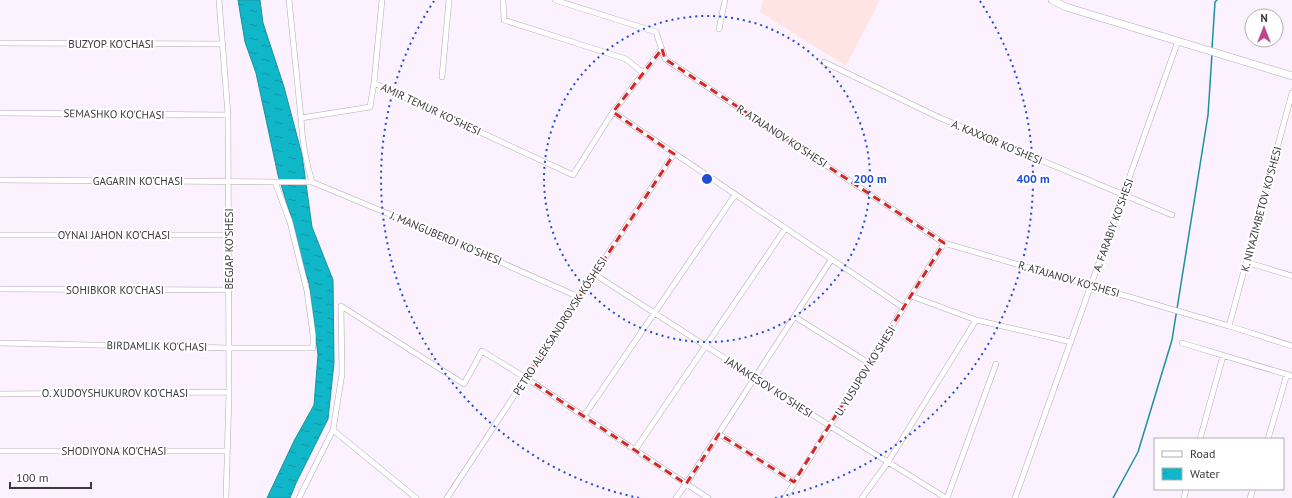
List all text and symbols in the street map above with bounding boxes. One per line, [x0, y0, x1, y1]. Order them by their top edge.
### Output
north arrow [1244, 8, 1284, 48]
text: N [1260, 11, 1268, 25]
street label: BUZYOP KO'CHASI [68, 37, 154, 51]
street label: AMIR TEMUR KO'SHESI [379, 80, 483, 138]
street label: R. ATAJANOV KO'SHESI [734, 102, 830, 170]
street label: SEMASHKO KO'CHASI [63, 106, 165, 122]
street label: A. KAXXOR KO'SHESI [950, 117, 1044, 167]
street label: K. NIYAZIMBETOV KO'SHESI [1238, 145, 1284, 273]
text: 200 m [853, 171, 887, 186]
text: 400 m [1016, 171, 1050, 186]
centre of rings [700, 172, 714, 186]
street label: GAGARIN KO'CHASI [93, 174, 183, 188]
street label: A. FARABIY KO'SHESI [1090, 176, 1136, 274]
street label: BEGJAP KO'SHESI [222, 208, 236, 290]
street label: J. MANGUBERDI KO'SHESI [387, 208, 504, 268]
street label: OYNAI JAHON KO'CHASI [58, 228, 170, 242]
street label: PETRO ALEKSANDROVSK KÓSHESI [510, 254, 610, 398]
street label: R. ATAJANOV KO'SHESI [1017, 258, 1121, 300]
street label: SOHIBKOR KO'CHASI [66, 283, 164, 297]
street label: U. YUSUPOV KO'SHESI [832, 323, 898, 419]
street label: BIRDAMLIK KO'CHASI [106, 338, 208, 354]
street label: JANAKESOV KO'SHESI [722, 353, 816, 421]
street label: O. XUDOYSHUKUROV KO'CHASI [42, 386, 188, 400]
legend [1154, 438, 1284, 490]
street label: SHODIYONA KO'CHASI [61, 444, 167, 458]
text: Road [1190, 446, 1215, 461]
scale bar [10, 464, 91, 490]
text: Water [1190, 466, 1220, 481]
text: 100 m [16, 470, 49, 485]

